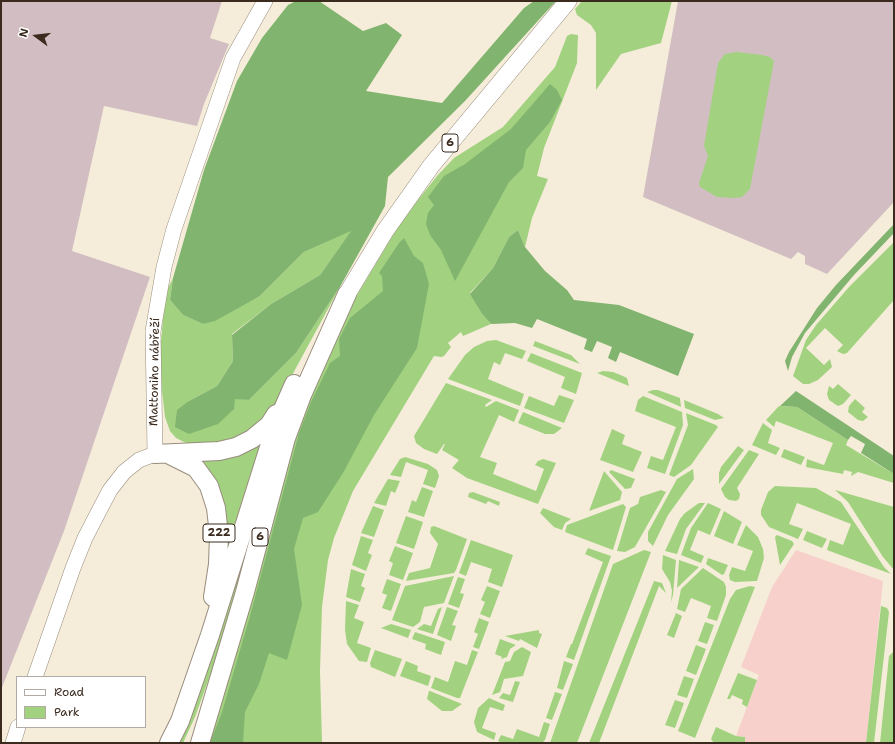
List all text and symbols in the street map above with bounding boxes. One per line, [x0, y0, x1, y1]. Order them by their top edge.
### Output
north arrow [16, 16, 56, 56]
text: N [16, 27, 32, 39]
road number: 6 [442, 134, 458, 152]
street label: Mattoniho nábřeží [147, 318, 163, 426]
road number: 222 [203, 524, 235, 542]
road number: 6 [252, 528, 268, 546]
legend [16, 676, 146, 728]
text: Road [54, 684, 84, 700]
text: Park [54, 704, 80, 720]

